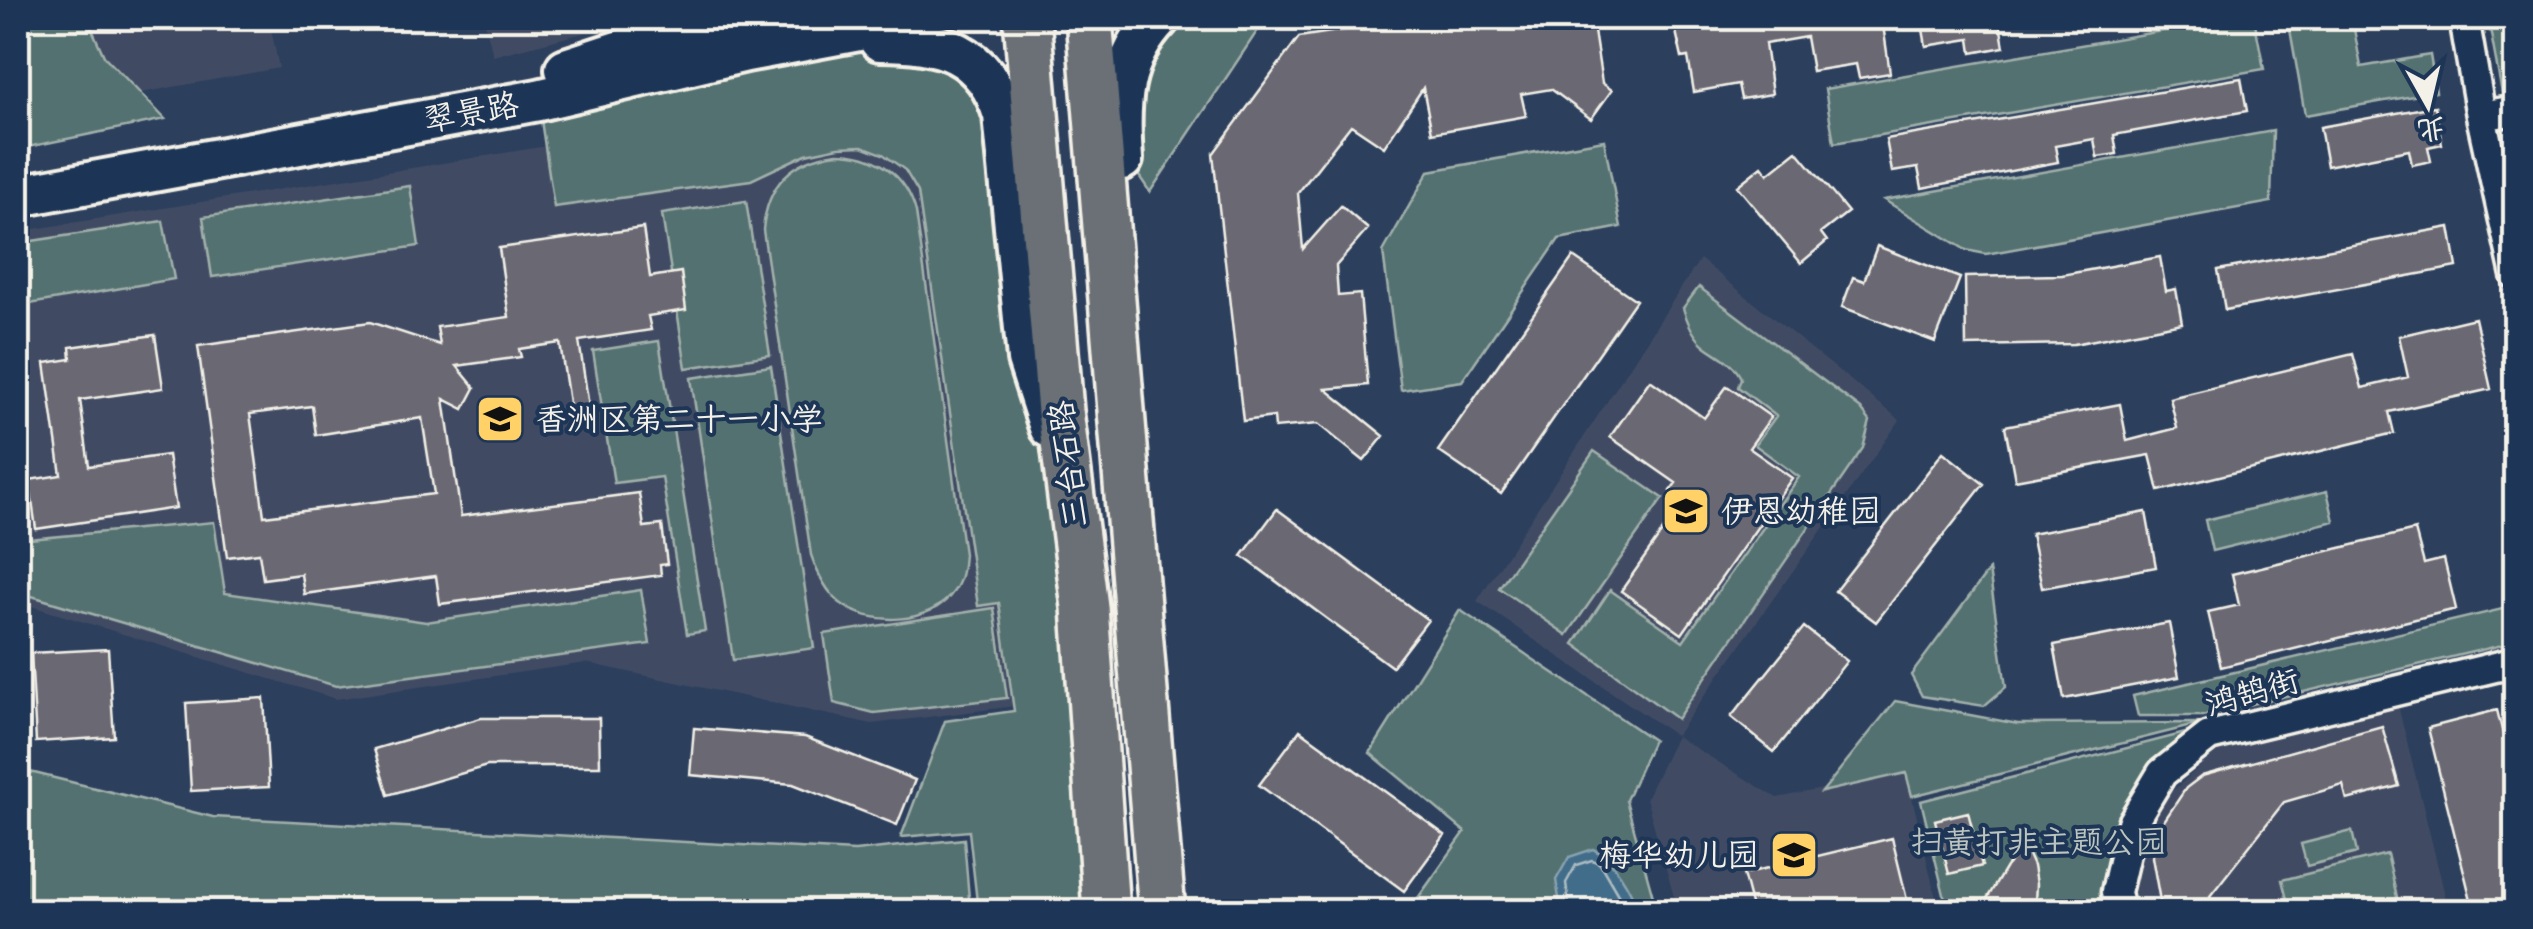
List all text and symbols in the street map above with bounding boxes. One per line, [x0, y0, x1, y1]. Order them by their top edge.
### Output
north arrow [2378, 55, 2478, 155]
street label: 翠景路 [420, 85, 522, 143]
text: 北 [2415, 107, 2448, 148]
school or university icon: 香洲区第二十一小学 [474, 393, 526, 445]
street label: 三台石路 [1041, 398, 1099, 530]
place label: 香洲区第二十一小学 [535, 400, 823, 442]
school or university icon: 伊恩幼稚园 [1660, 485, 1712, 537]
place label: 伊恩幼稚园 [1721, 492, 1881, 534]
street label: 鸿鹄街 [2201, 661, 2304, 727]
park label: 扫黄打非主题公园 [1911, 823, 2167, 865]
school or university icon: 梅华幼儿园 [1768, 829, 1820, 881]
place label: 梅华幼儿园 [1599, 836, 1759, 878]

